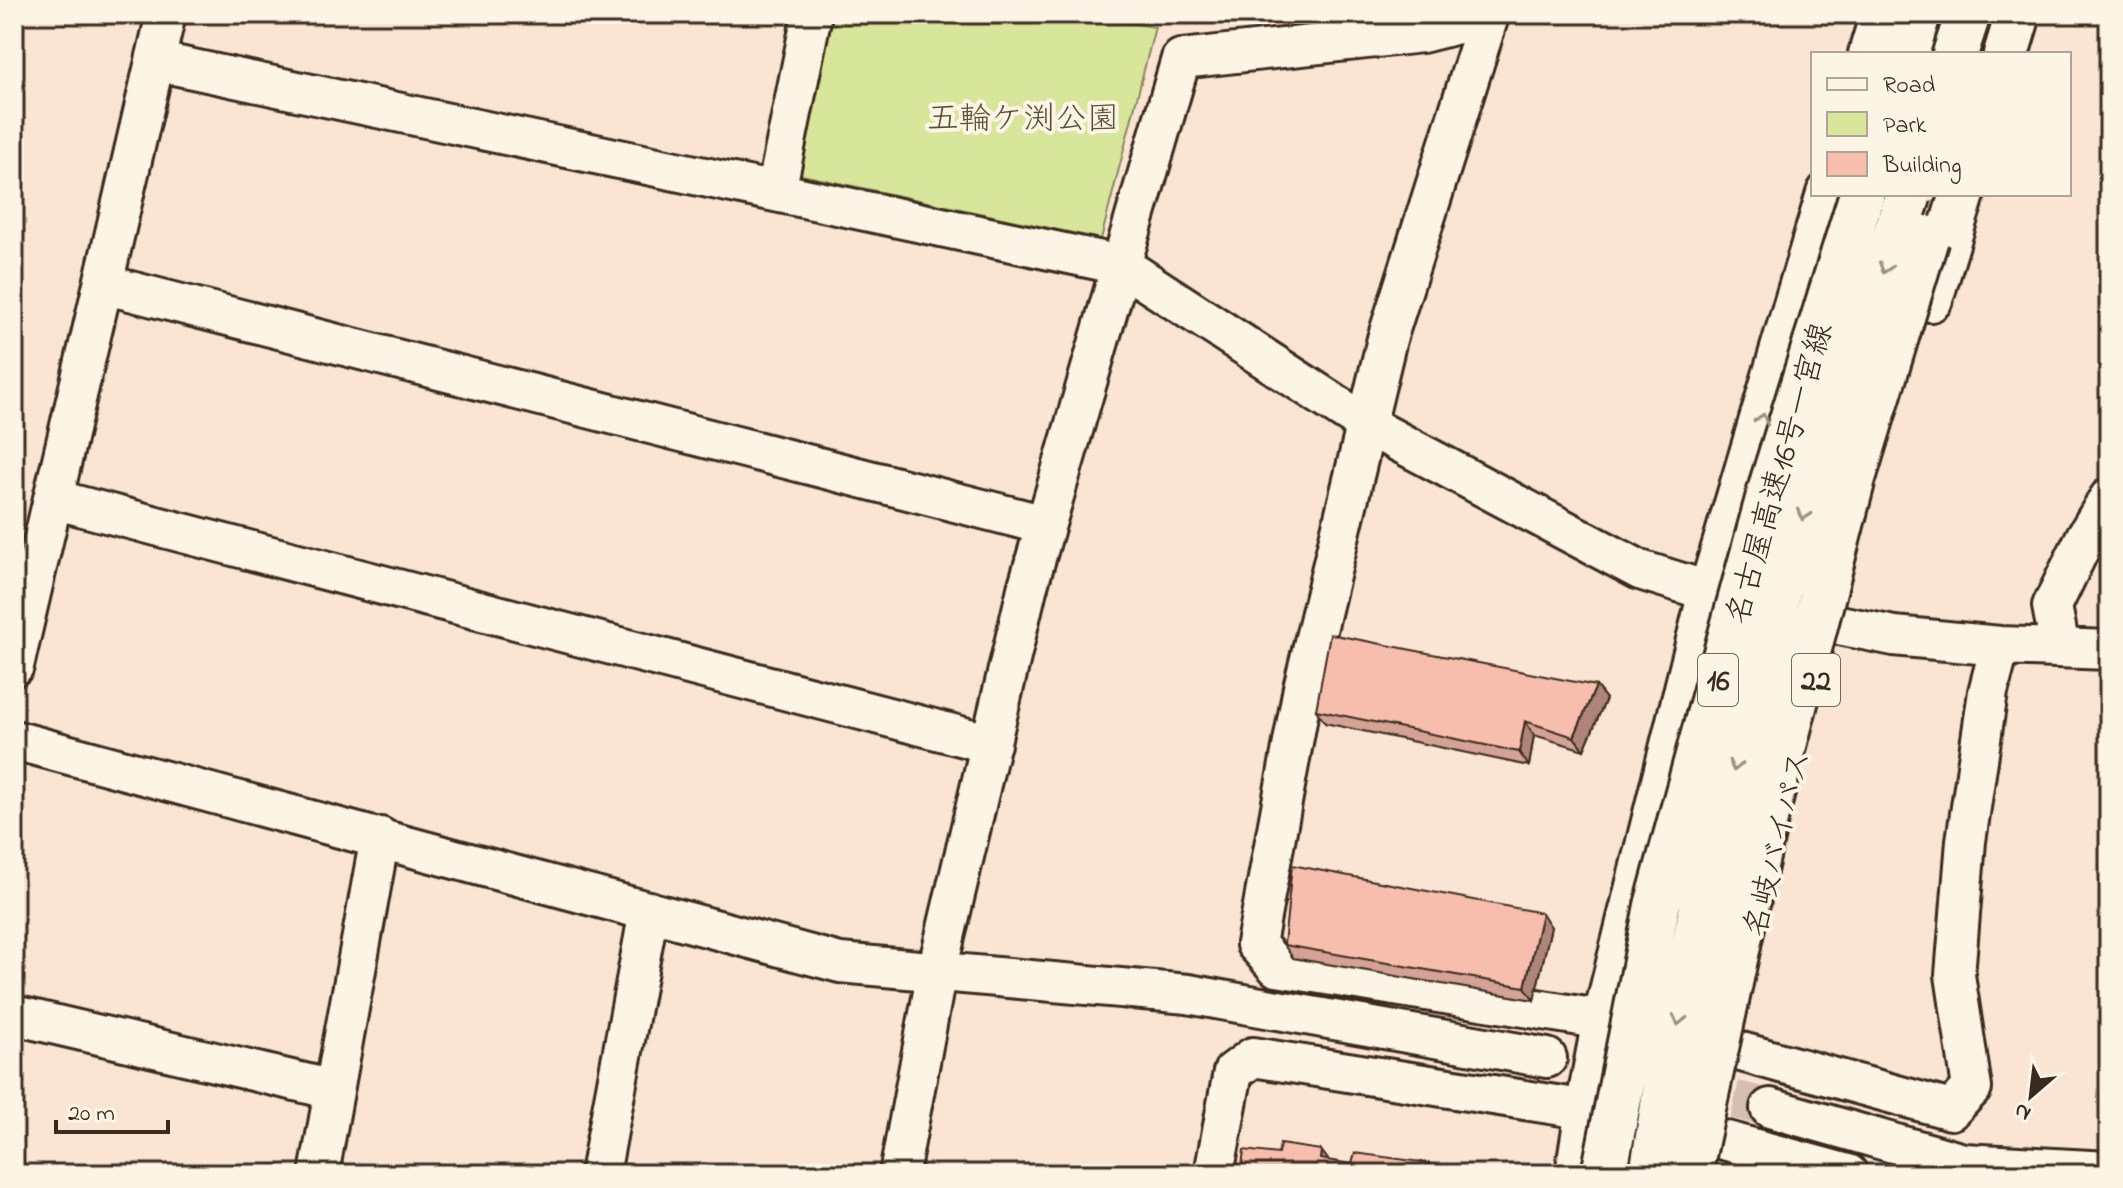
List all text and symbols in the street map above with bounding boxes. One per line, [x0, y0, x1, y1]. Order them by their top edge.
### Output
legend [1811, 52, 2071, 196]
text: Road [1883, 69, 1936, 104]
park label: 五輪ケ渕公園 [927, 97, 1119, 144]
text: Park [1883, 109, 1927, 144]
text: Building [1882, 149, 1962, 184]
one-way arrow [1878, 261, 1894, 275]
street label: 名古屋高速16号一宮線 [1716, 317, 1847, 631]
one-way arrow [1753, 412, 1769, 426]
one-way arrow [1797, 507, 1813, 521]
road number: 16 [1698, 654, 1738, 706]
road number: 22 [1792, 654, 1840, 706]
street label: 名岐バイパス [1733, 745, 1825, 942]
one-way arrow [1727, 758, 1744, 772]
one-way arrow [1671, 1012, 1688, 1026]
north arrow [1991, 1056, 2071, 1136]
scale bar [56, 1084, 168, 1134]
text: N [2009, 1093, 2037, 1129]
text: 20 m [68, 1097, 115, 1132]

